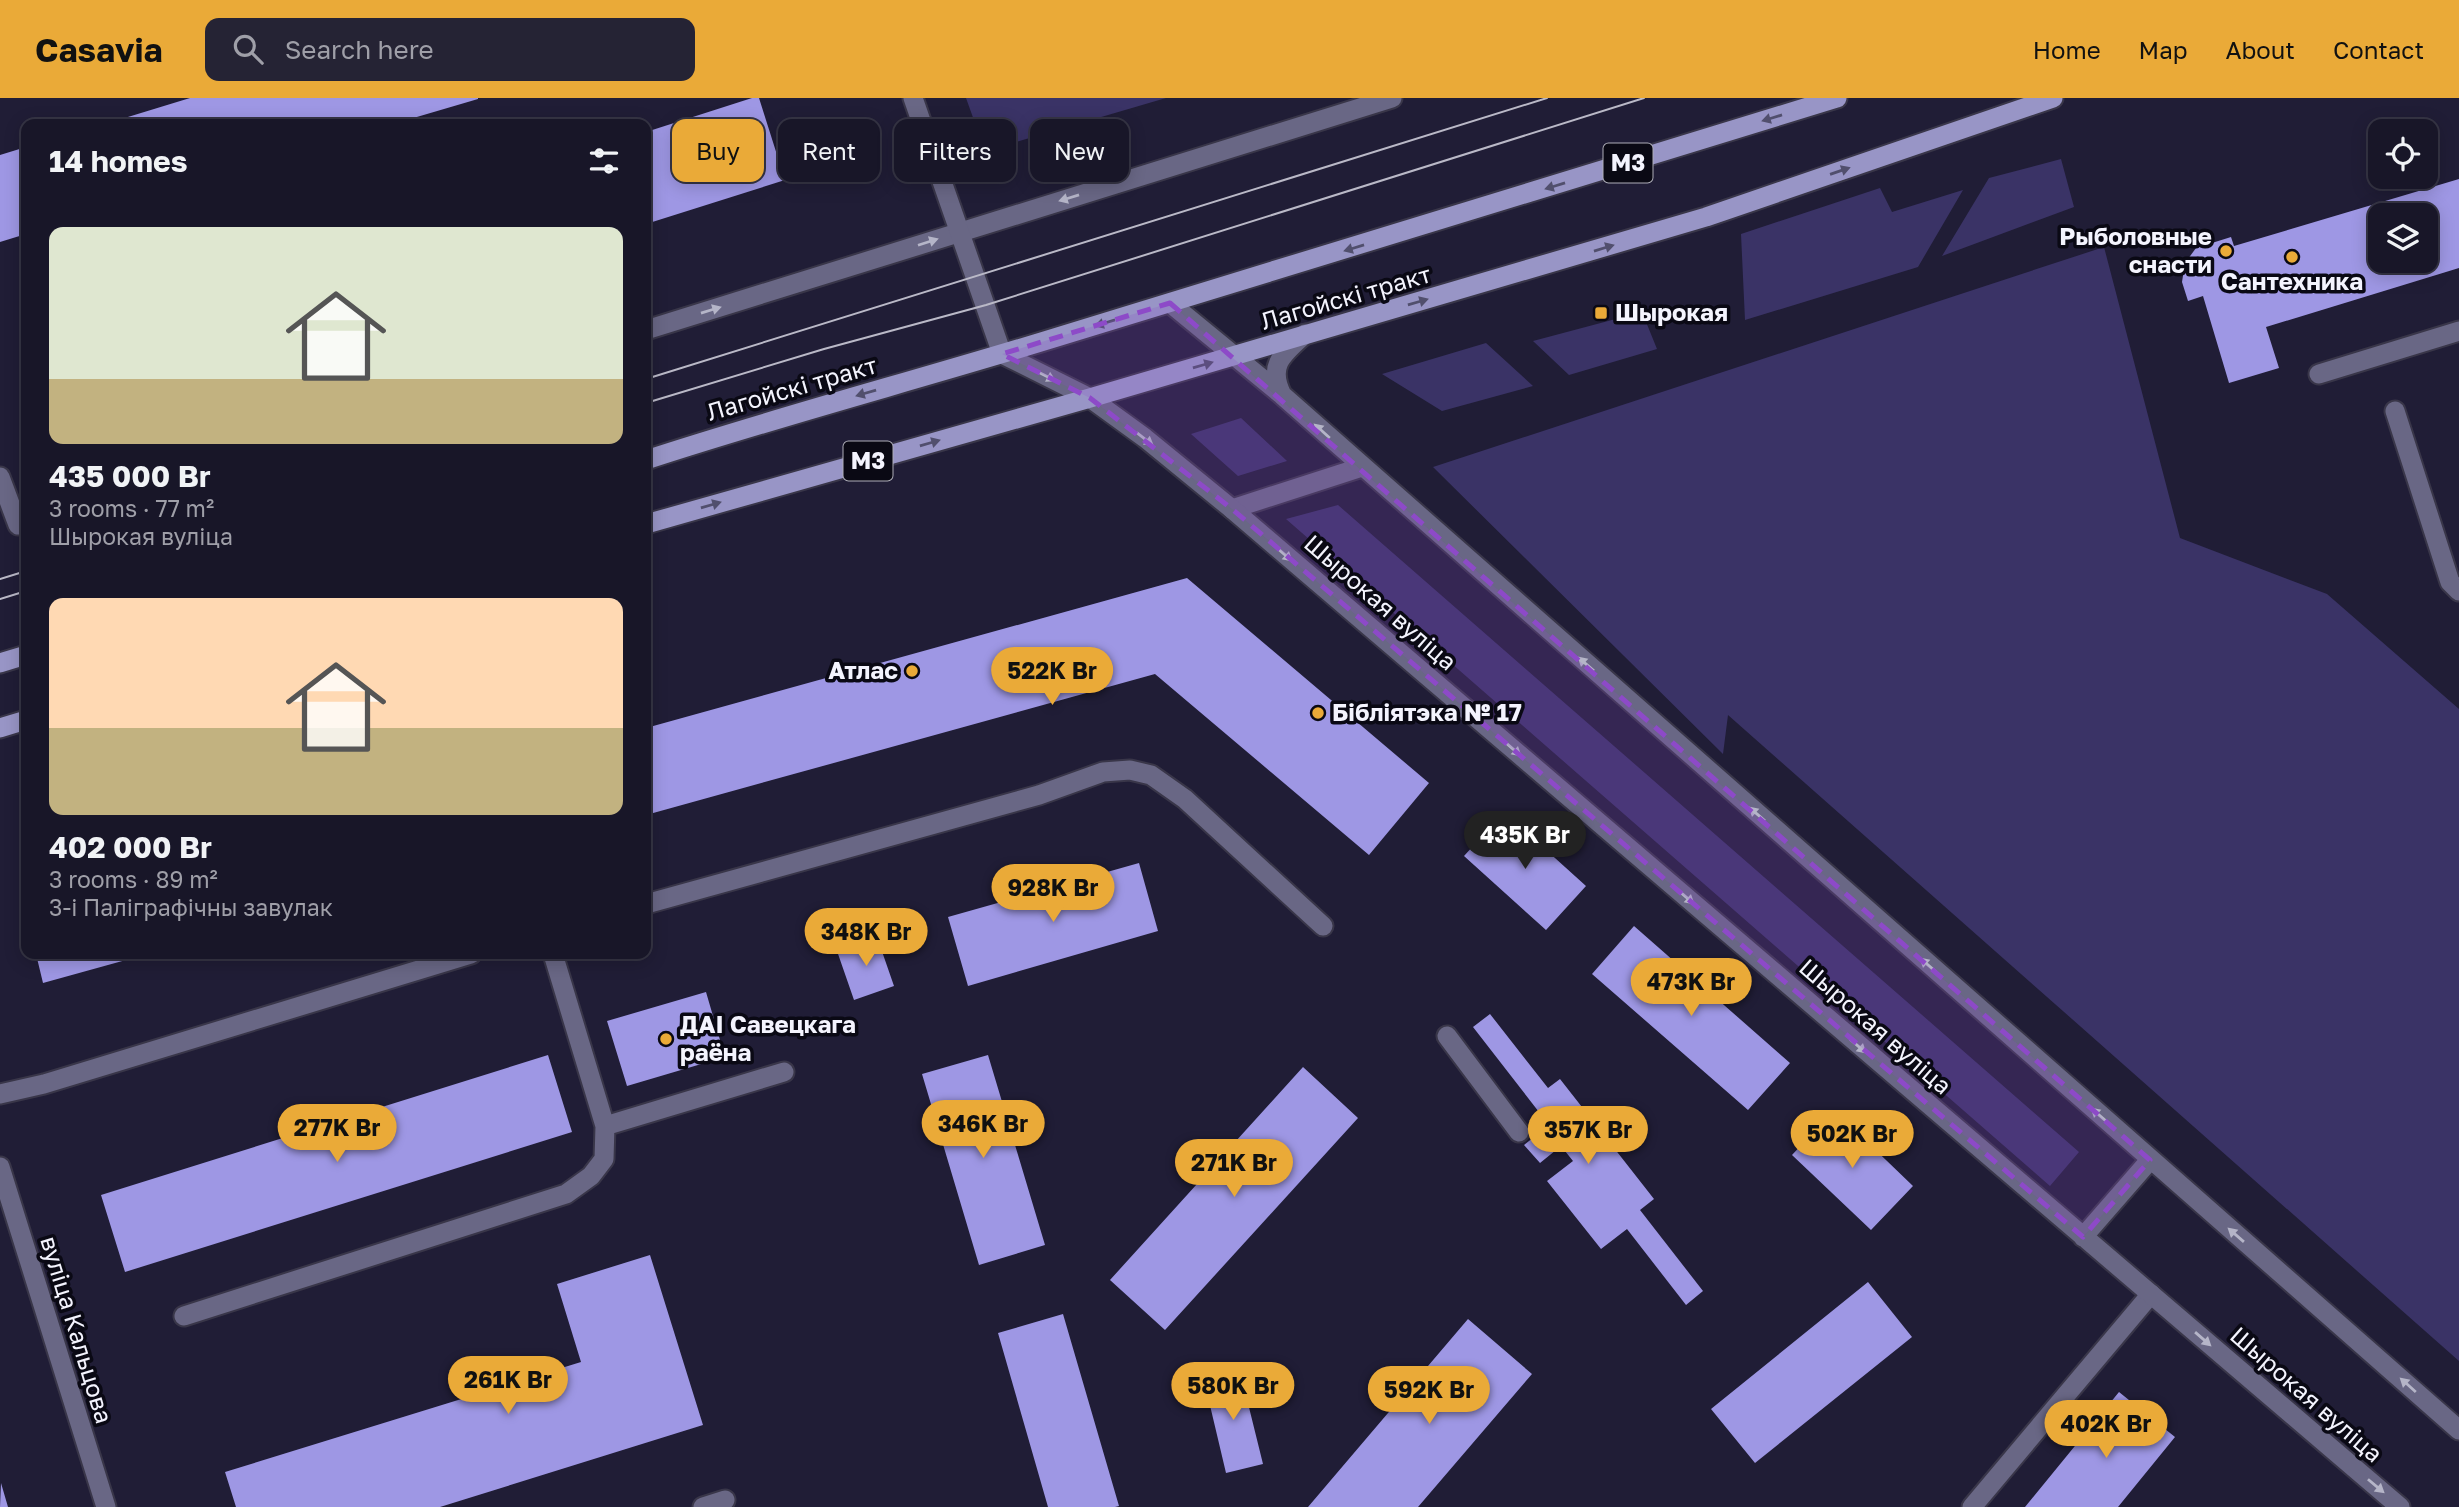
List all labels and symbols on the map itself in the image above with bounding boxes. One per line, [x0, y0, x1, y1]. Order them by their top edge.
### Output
one-way arrow [1761, 114, 1782, 124]
road number: М3 [1604, 144, 1652, 183]
one-way arrow [1830, 165, 1851, 176]
one-way arrow [1544, 181, 1565, 192]
one-way arrow [1058, 193, 1079, 203]
place label: Рыболовные снасти [2059, 221, 2212, 278]
one-way arrow [918, 236, 939, 246]
one-way arrow [1594, 242, 1615, 252]
one-way arrow [1343, 243, 1364, 253]
marker: Рыболовные снасти [2218, 243, 2234, 259]
marker: Сантехника [2284, 249, 2300, 265]
street label: Лагойскі тракт [1257, 258, 1434, 335]
place label: Сантехника [2221, 266, 2363, 295]
one-way arrow [1407, 296, 1429, 307]
place label: Шырокая [1615, 297, 1728, 326]
one-way arrow [701, 304, 722, 314]
marker: Шырокая [1593, 305, 1609, 321]
one-way arrow [1094, 318, 1115, 328]
street label: Лагойскі тракт [703, 349, 880, 426]
one-way arrow [1192, 360, 1213, 370]
one-way arrow [1036, 370, 1056, 382]
one-way arrow [856, 389, 877, 399]
one-way arrow [1314, 424, 1331, 440]
one-way arrow [1136, 431, 1154, 446]
one-way arrow [920, 437, 941, 447]
road number: М3 [844, 442, 892, 480]
one-way arrow [701, 500, 722, 510]
street label: Шырокая вуліца [1299, 528, 1463, 676]
one-way arrow [1276, 546, 1293, 561]
pin: 522K Br [987, 648, 1117, 707]
place label: Атлас [828, 655, 898, 684]
one-way arrow [1577, 656, 1595, 672]
marker: Атлас [904, 663, 920, 679]
place label: Бібліятэка № 17 [1332, 697, 1522, 726]
marker: Бібліятэка № 17 [1310, 705, 1326, 721]
one-way arrow [1504, 741, 1522, 757]
one-way arrow [1748, 806, 1766, 822]
pin: 435K Br [1460, 812, 1590, 871]
pin: 928K Br [988, 864, 1118, 924]
one-way arrow [1677, 889, 1695, 905]
pin: 348K Br [801, 908, 931, 968]
street label: Шырокая вуліца [1794, 952, 1958, 1100]
one-way arrow [1920, 957, 1937, 973]
pin: 473K Br [1626, 958, 1756, 1018]
place label: ДАІ Савецкага раёна [680, 1009, 856, 1066]
marker: ДАІ Савецкага раёна [658, 1031, 674, 1047]
one-way arrow [1850, 1038, 1867, 1053]
pin: 346K Br [918, 1100, 1048, 1160]
pin: 277K Br [272, 1104, 402, 1164]
pin: 357K Br [1523, 1107, 1653, 1166]
one-way arrow [2090, 1108, 2107, 1123]
pin: 502K Br [1787, 1110, 1917, 1170]
pin: 271K Br [1169, 1140, 1299, 1199]
one-way arrow [2228, 1228, 2245, 1243]
street label: вуліца Кальцова [35, 1232, 120, 1427]
street label: Шырокая вуліца [2225, 1320, 2389, 1468]
one-way arrow [2194, 1331, 2212, 1347]
pin: 261K Br [443, 1356, 573, 1416]
pin: 580K Br [1168, 1362, 1298, 1422]
pin: 592K Br [1364, 1366, 1494, 1426]
one-way arrow [2400, 1377, 2417, 1393]
pin: 402K Br [2041, 1400, 2171, 1460]
one-way arrow [2367, 1479, 2385, 1494]

